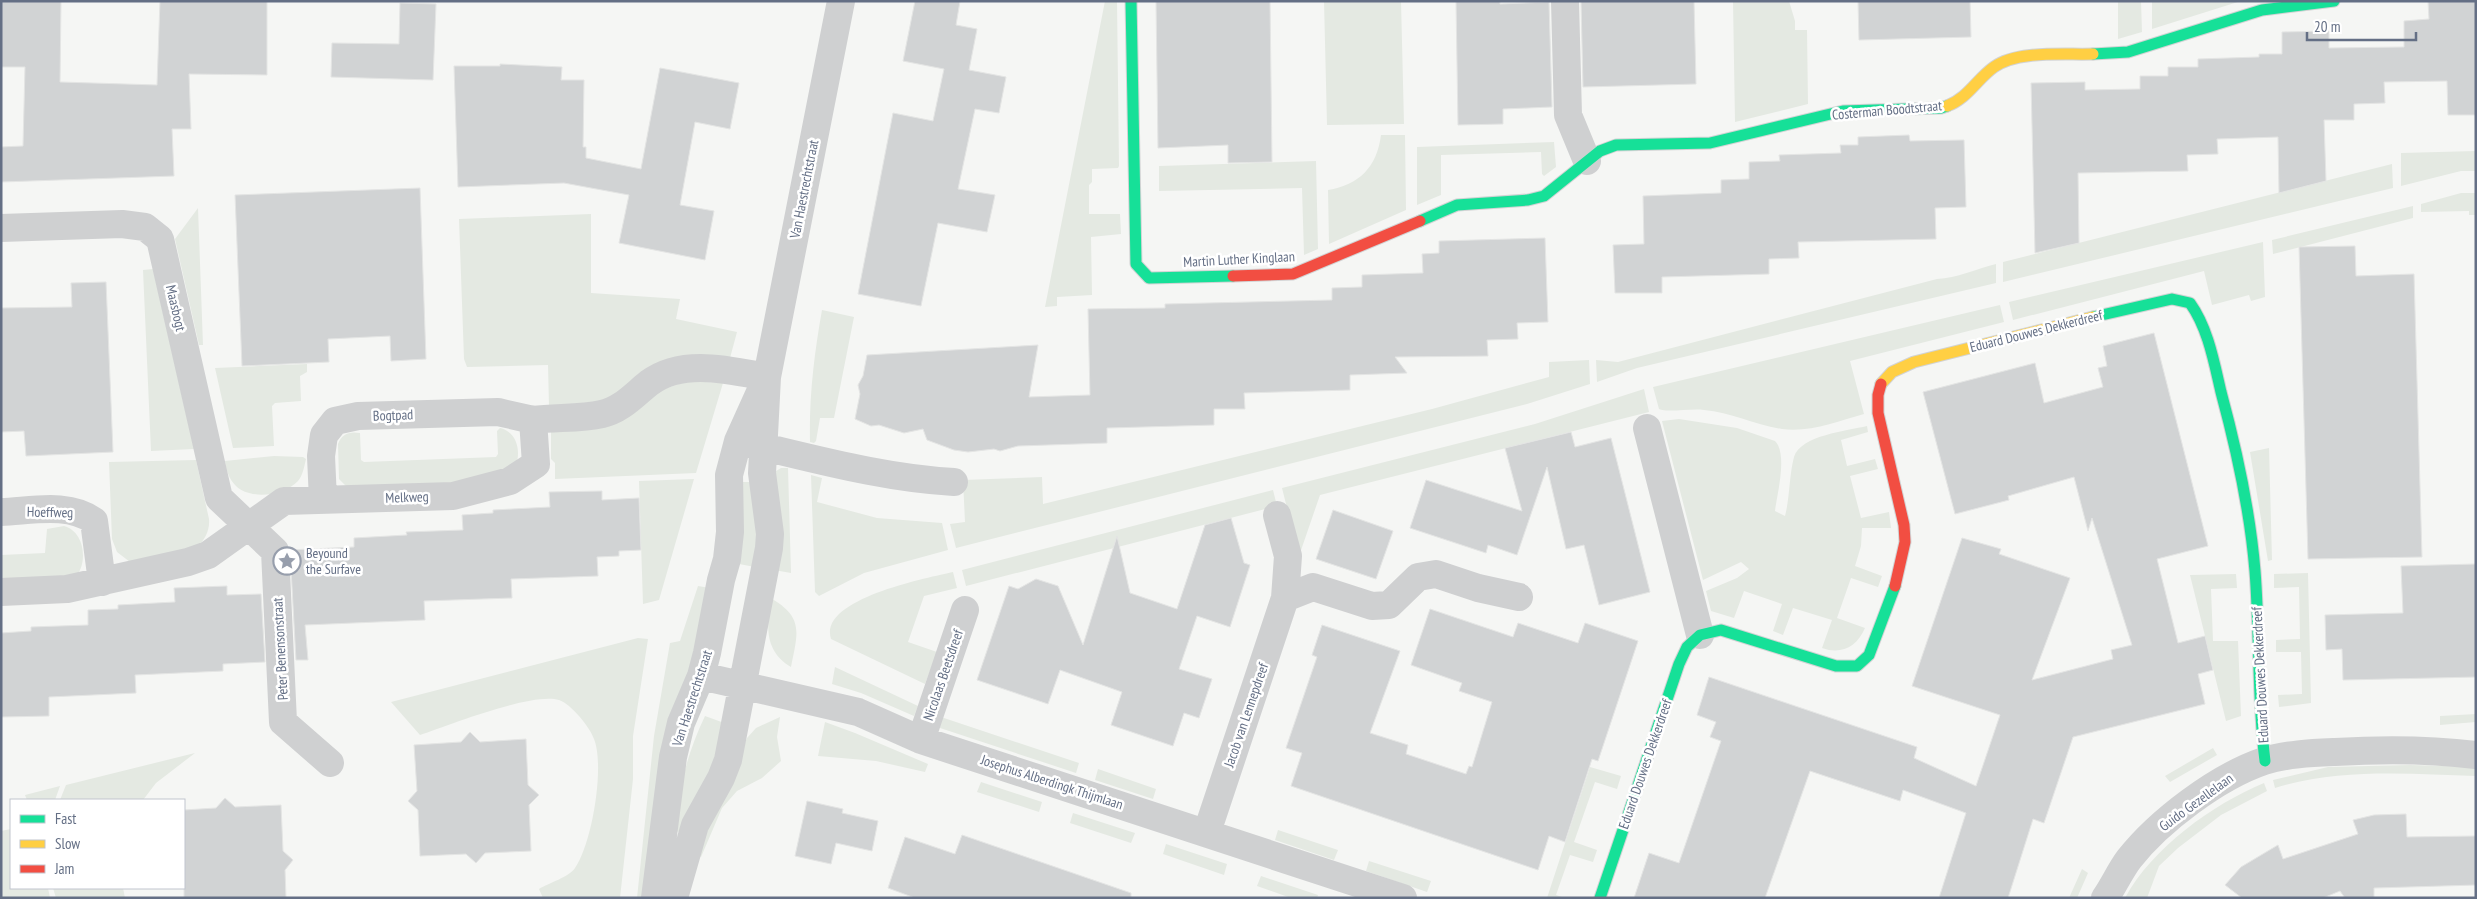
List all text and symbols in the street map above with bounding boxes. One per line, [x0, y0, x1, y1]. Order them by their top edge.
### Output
scale bar [2307, 10, 2416, 42]
text: 20 m [2314, 17, 2340, 36]
street label: Costerman Boodtstraat [1831, 96, 1943, 124]
street label: Van Haestrechtstraat [785, 138, 822, 241]
street label: Martin Luther Kinglaan [1183, 247, 1295, 271]
street label: Maasbogt [162, 283, 190, 333]
street label: Eduard Douwes Dekkerdreef [1968, 306, 2105, 356]
street label: Bogtpad [373, 405, 413, 425]
street label: Melkweg [385, 487, 429, 507]
street label: Hoeffweg [27, 503, 73, 521]
place label: Beyound the Surfave [306, 544, 361, 578]
place icon: Beyound the Surfave [272, 546, 302, 576]
street label: Peter Benensonstraat [268, 597, 292, 701]
street label: Eduard Douwes Dekkerdreef [2247, 606, 2273, 743]
street label: Nicolaas Beetsdreef [919, 627, 967, 723]
street label: Van Haestrechtstraat [668, 647, 716, 749]
street label: Jacob van Lennepdreef [1219, 660, 1272, 770]
street label: Eduard Douwes Dekkerdreef [1614, 696, 1676, 831]
street label: Josephus Alberdingk Thijmlaan [978, 750, 1125, 813]
street label: Guido Gezellelaan [2155, 769, 2237, 835]
legend [10, 799, 185, 889]
text: Fast [55, 809, 76, 828]
text: Slow [55, 834, 80, 853]
text: Jam [54, 859, 74, 878]

